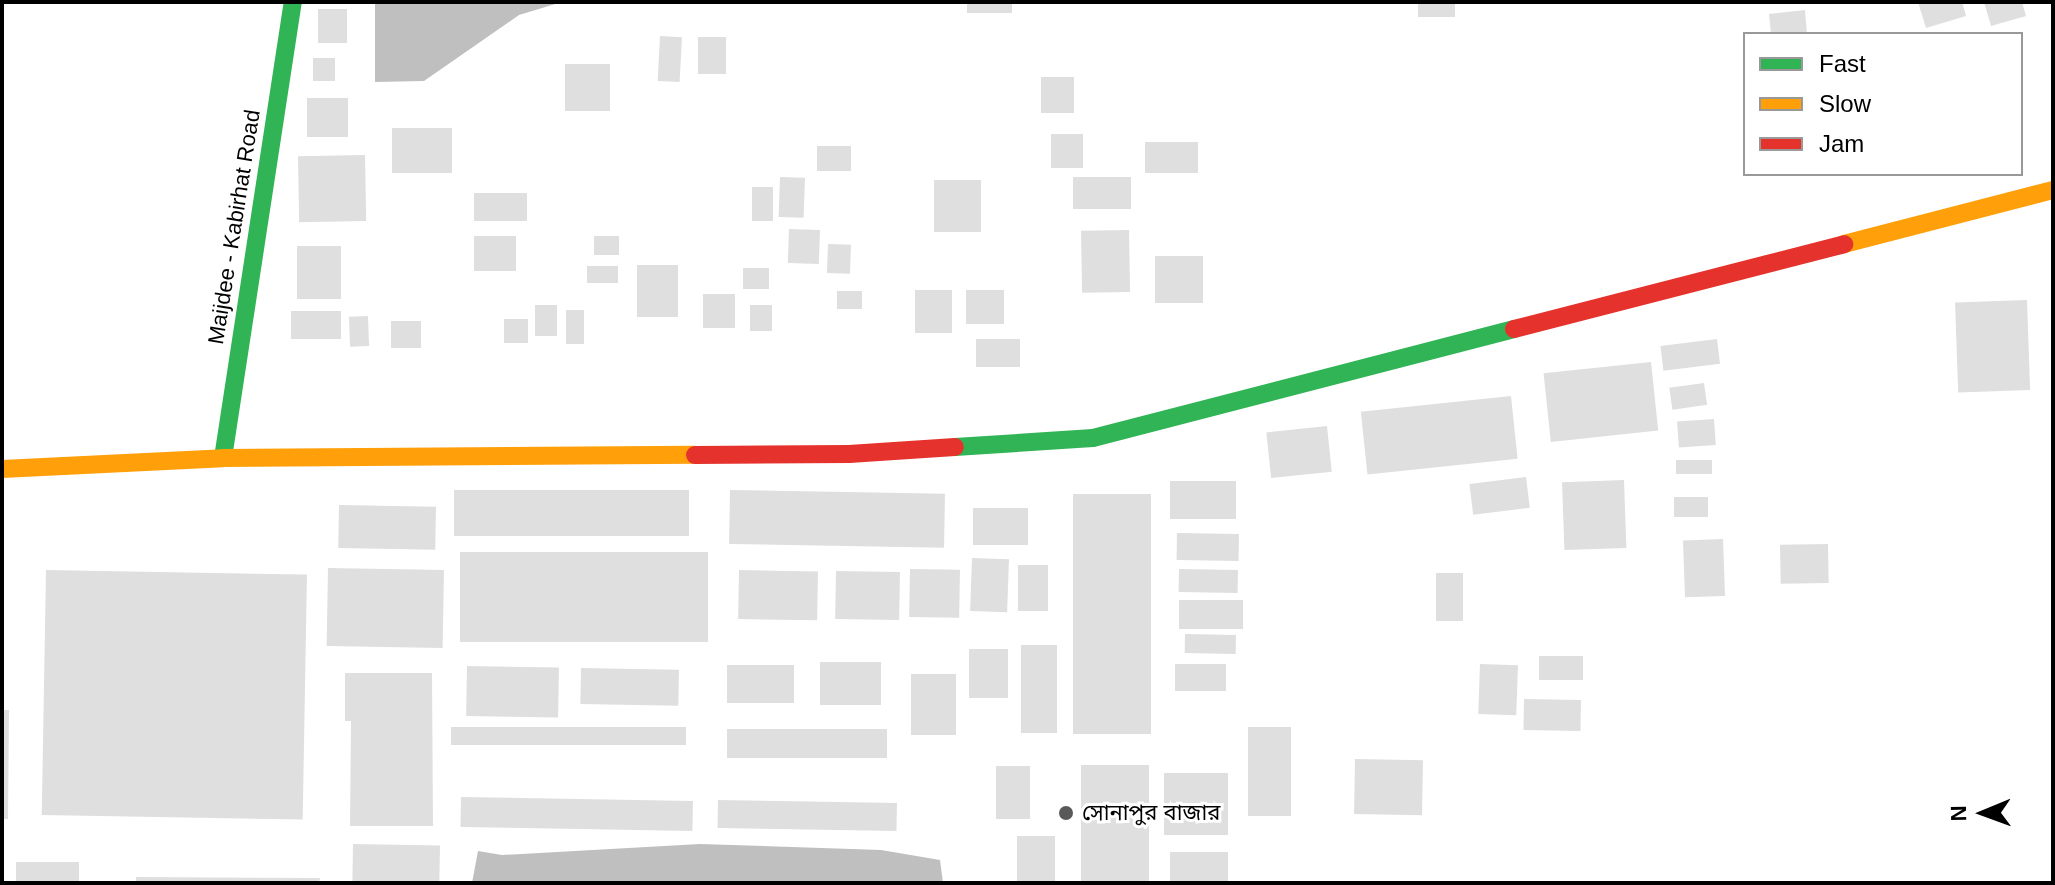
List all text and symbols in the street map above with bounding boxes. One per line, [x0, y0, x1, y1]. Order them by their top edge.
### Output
legend [1743, 32, 2023, 176]
text: Fast [1819, 50, 1866, 77]
text: Slow [1819, 90, 1871, 117]
street label: Maijdee - Kabirhat Road [202, 108, 266, 346]
text: Jam [1819, 130, 1864, 157]
north arrow [1943, 773, 2023, 853]
place label: সোনাপুর বাজার [1082, 800, 1220, 826]
marker: সোনাপুর বাজার [1057, 804, 1075, 822]
text: N [1946, 805, 1971, 822]

